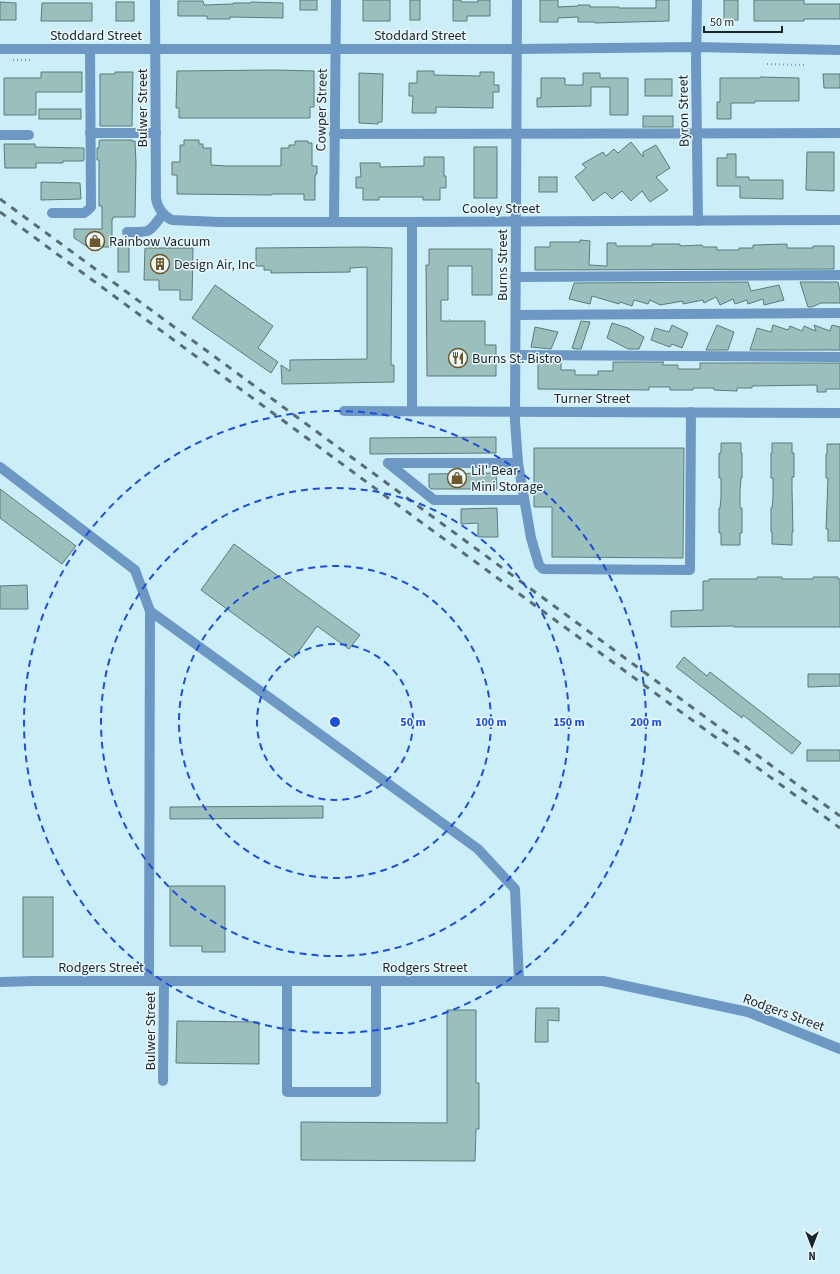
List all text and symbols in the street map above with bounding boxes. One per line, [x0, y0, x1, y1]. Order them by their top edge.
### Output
scale bar [704, 8, 782, 34]
text: 50 m [710, 14, 734, 31]
street label: Stoddard Street [50, 26, 142, 46]
street label: Stoddard Street [374, 26, 466, 46]
street label: Bulwer Street [133, 68, 153, 148]
street label: Cowper Street [311, 68, 333, 152]
street label: Byron Street [673, 74, 695, 147]
street label: Cooley Street [462, 199, 540, 219]
street label: Burns Street [493, 229, 513, 301]
shop icon: Rainbow Vacuum [84, 230, 106, 252]
place label: Rainbow Vacuum [109, 232, 210, 252]
building icon: Design Air, Inc [149, 253, 171, 275]
place label: Design Air, Inc [174, 255, 256, 275]
restaurant icon: Burns St. Bistro [447, 347, 469, 369]
place label: Burns St. Bistro [472, 349, 562, 369]
street label: Turner Street [554, 389, 631, 409]
place label: Lil' Bear Mini Storage [471, 461, 543, 497]
shop icon: Lil' Bear Mini Storage [446, 467, 468, 489]
text: 50 m [400, 714, 426, 731]
text: 100 m [475, 714, 507, 731]
text: 150 m [553, 714, 585, 731]
text: 200 m [630, 714, 662, 731]
centre of rings [328, 715, 342, 729]
street label: Rodgers Street [58, 958, 144, 978]
street label: Rodgers Street [382, 958, 468, 978]
street label: Rodgers Street [740, 989, 828, 1037]
street label: Bulwer Street [141, 991, 161, 1071]
north arrow [792, 1226, 832, 1266]
text: N [808, 1248, 816, 1263]

